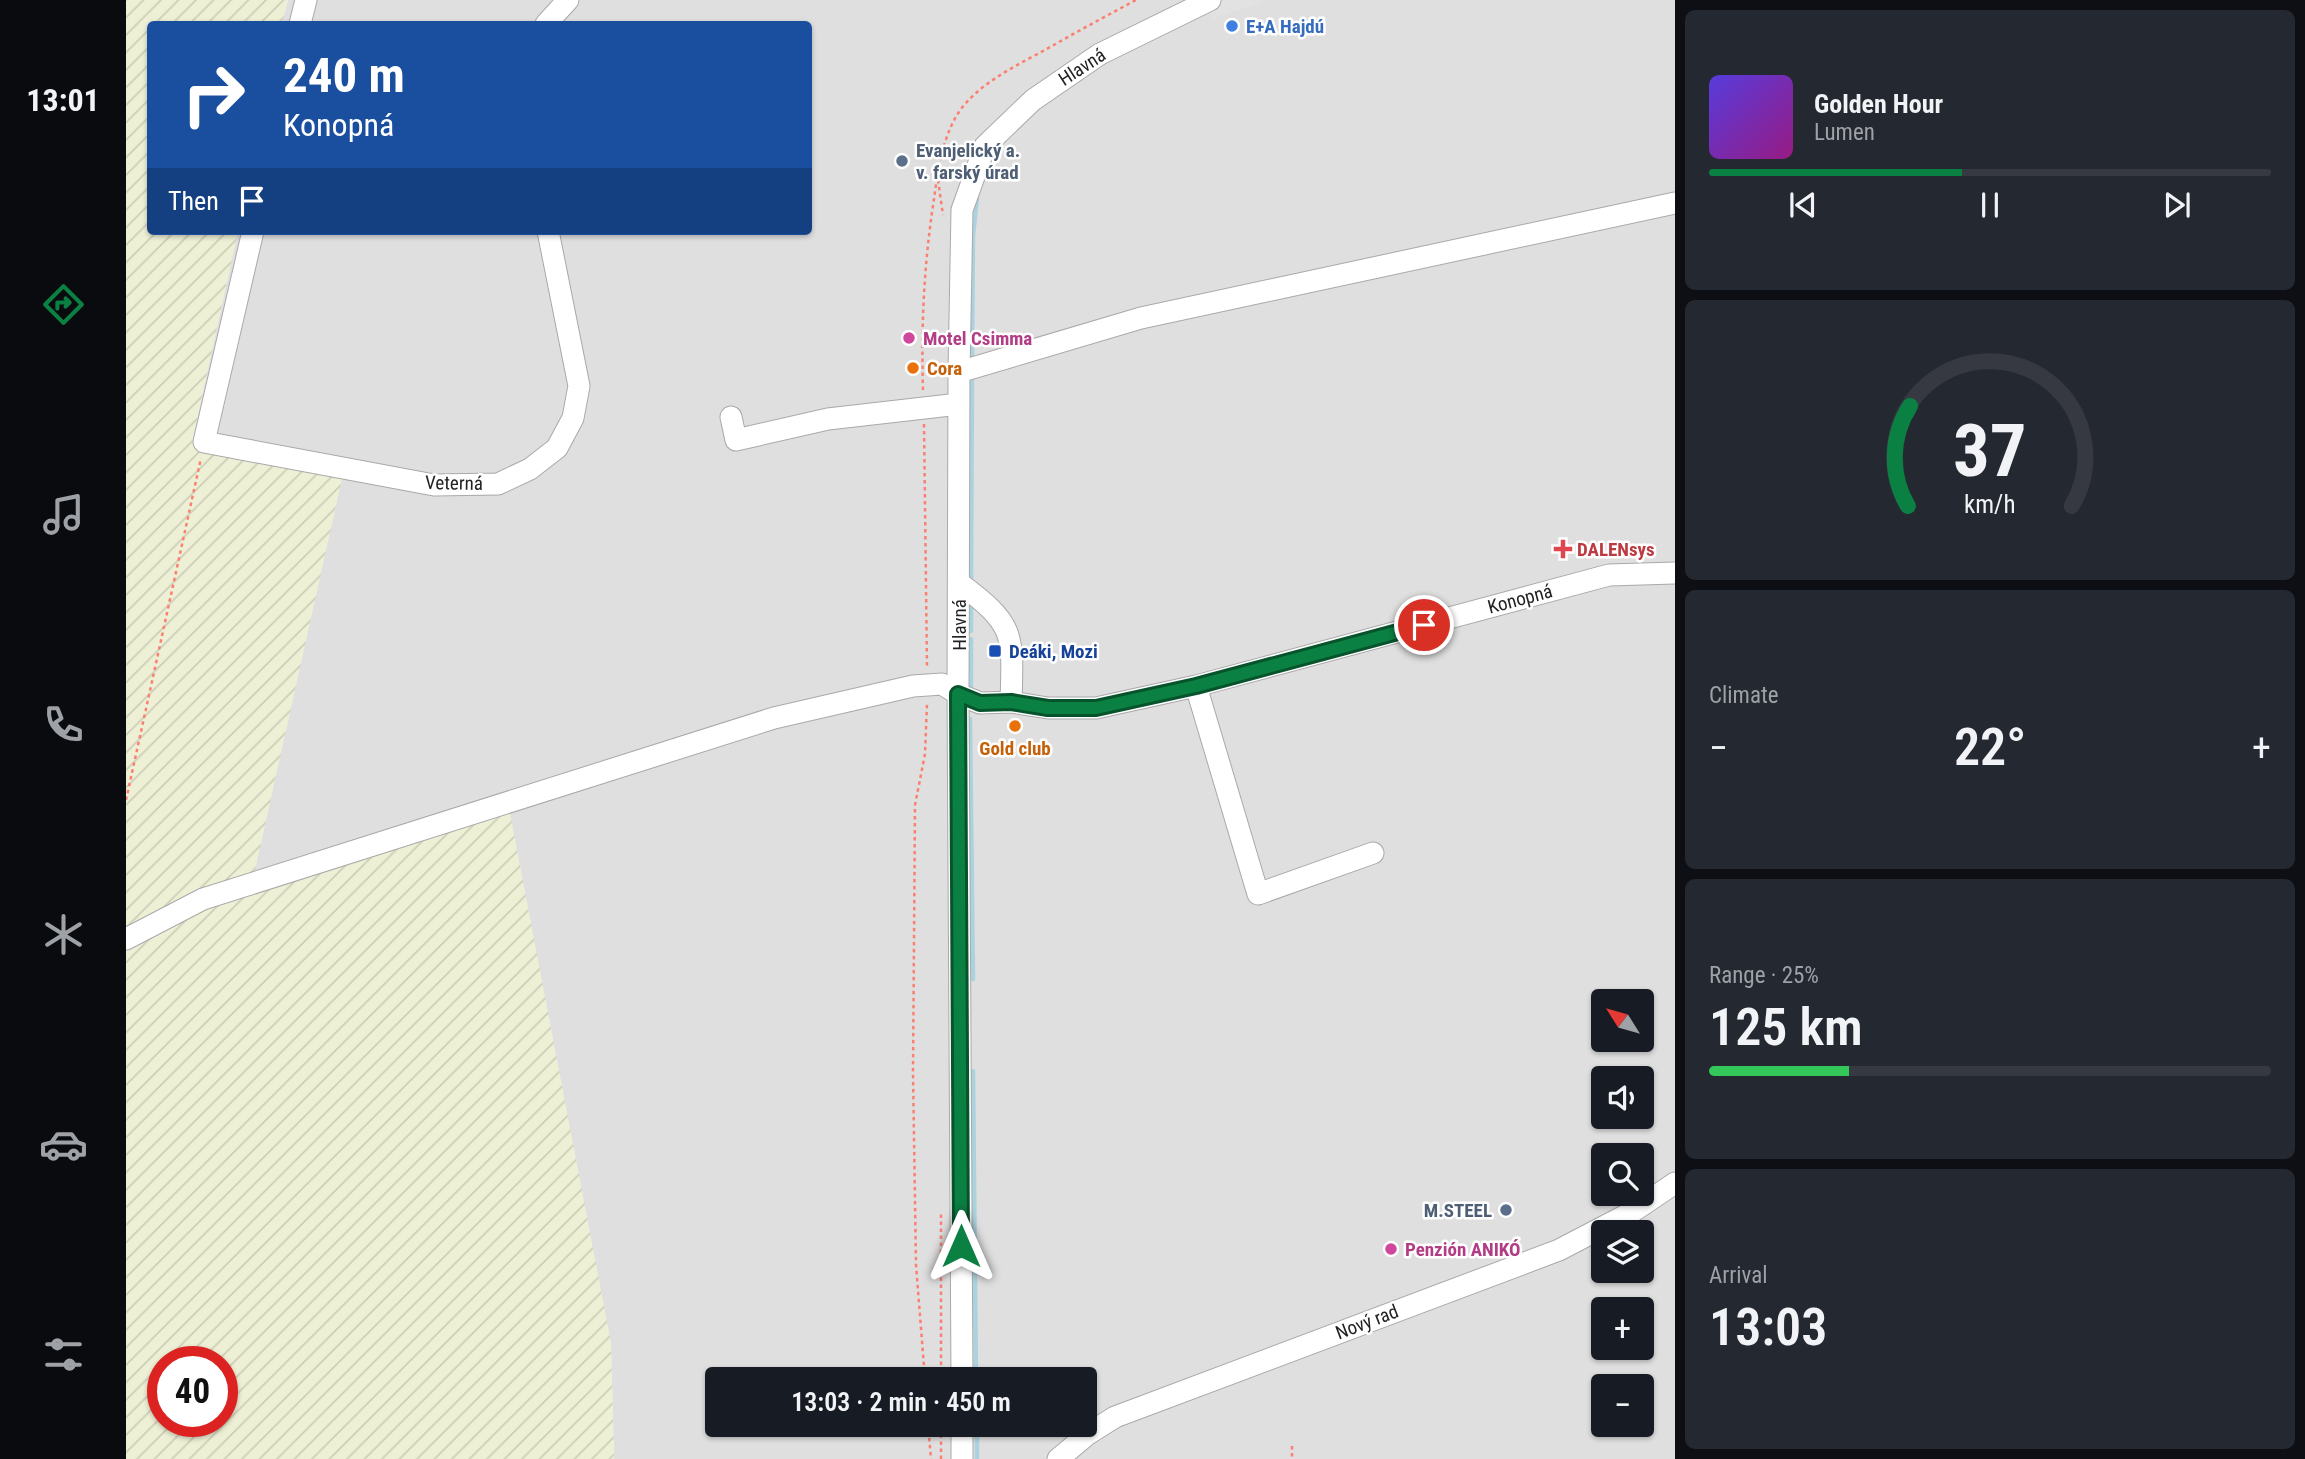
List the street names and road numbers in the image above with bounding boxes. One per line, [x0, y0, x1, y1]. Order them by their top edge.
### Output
street label: Hlavná [1054, 43, 1110, 91]
street label: Veterná [425, 471, 483, 495]
street label: Konopná [1485, 579, 1555, 619]
street label: Hlavná [948, 599, 971, 651]
street label: Nový rad [1332, 1300, 1402, 1344]

